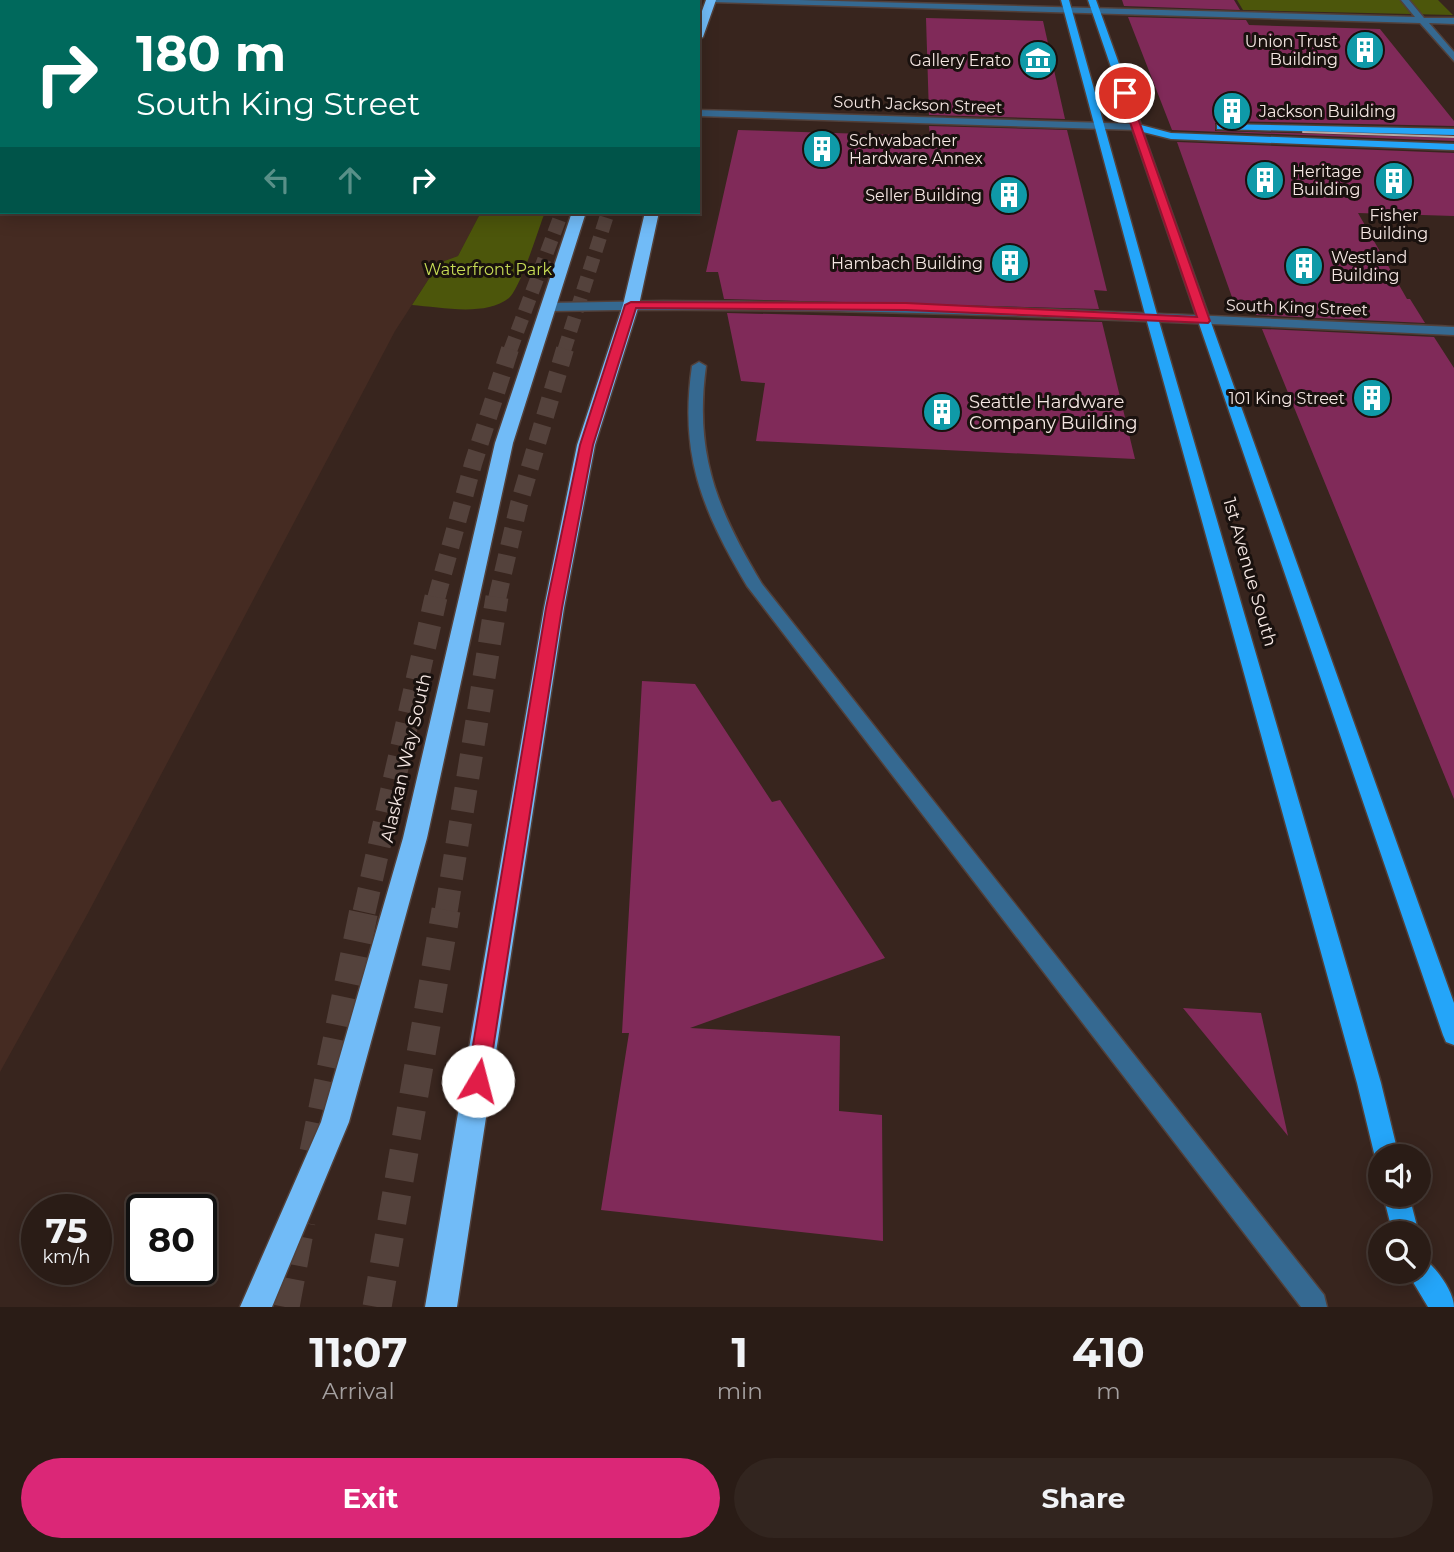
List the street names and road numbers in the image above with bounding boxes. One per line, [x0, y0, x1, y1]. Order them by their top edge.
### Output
street label: South Jackson Street [833, 92, 1003, 117]
street label: South King Street [1226, 296, 1369, 319]
street label: 1st Avenue South [1218, 495, 1282, 649]
street label: Alaskan Way South [376, 671, 436, 845]

